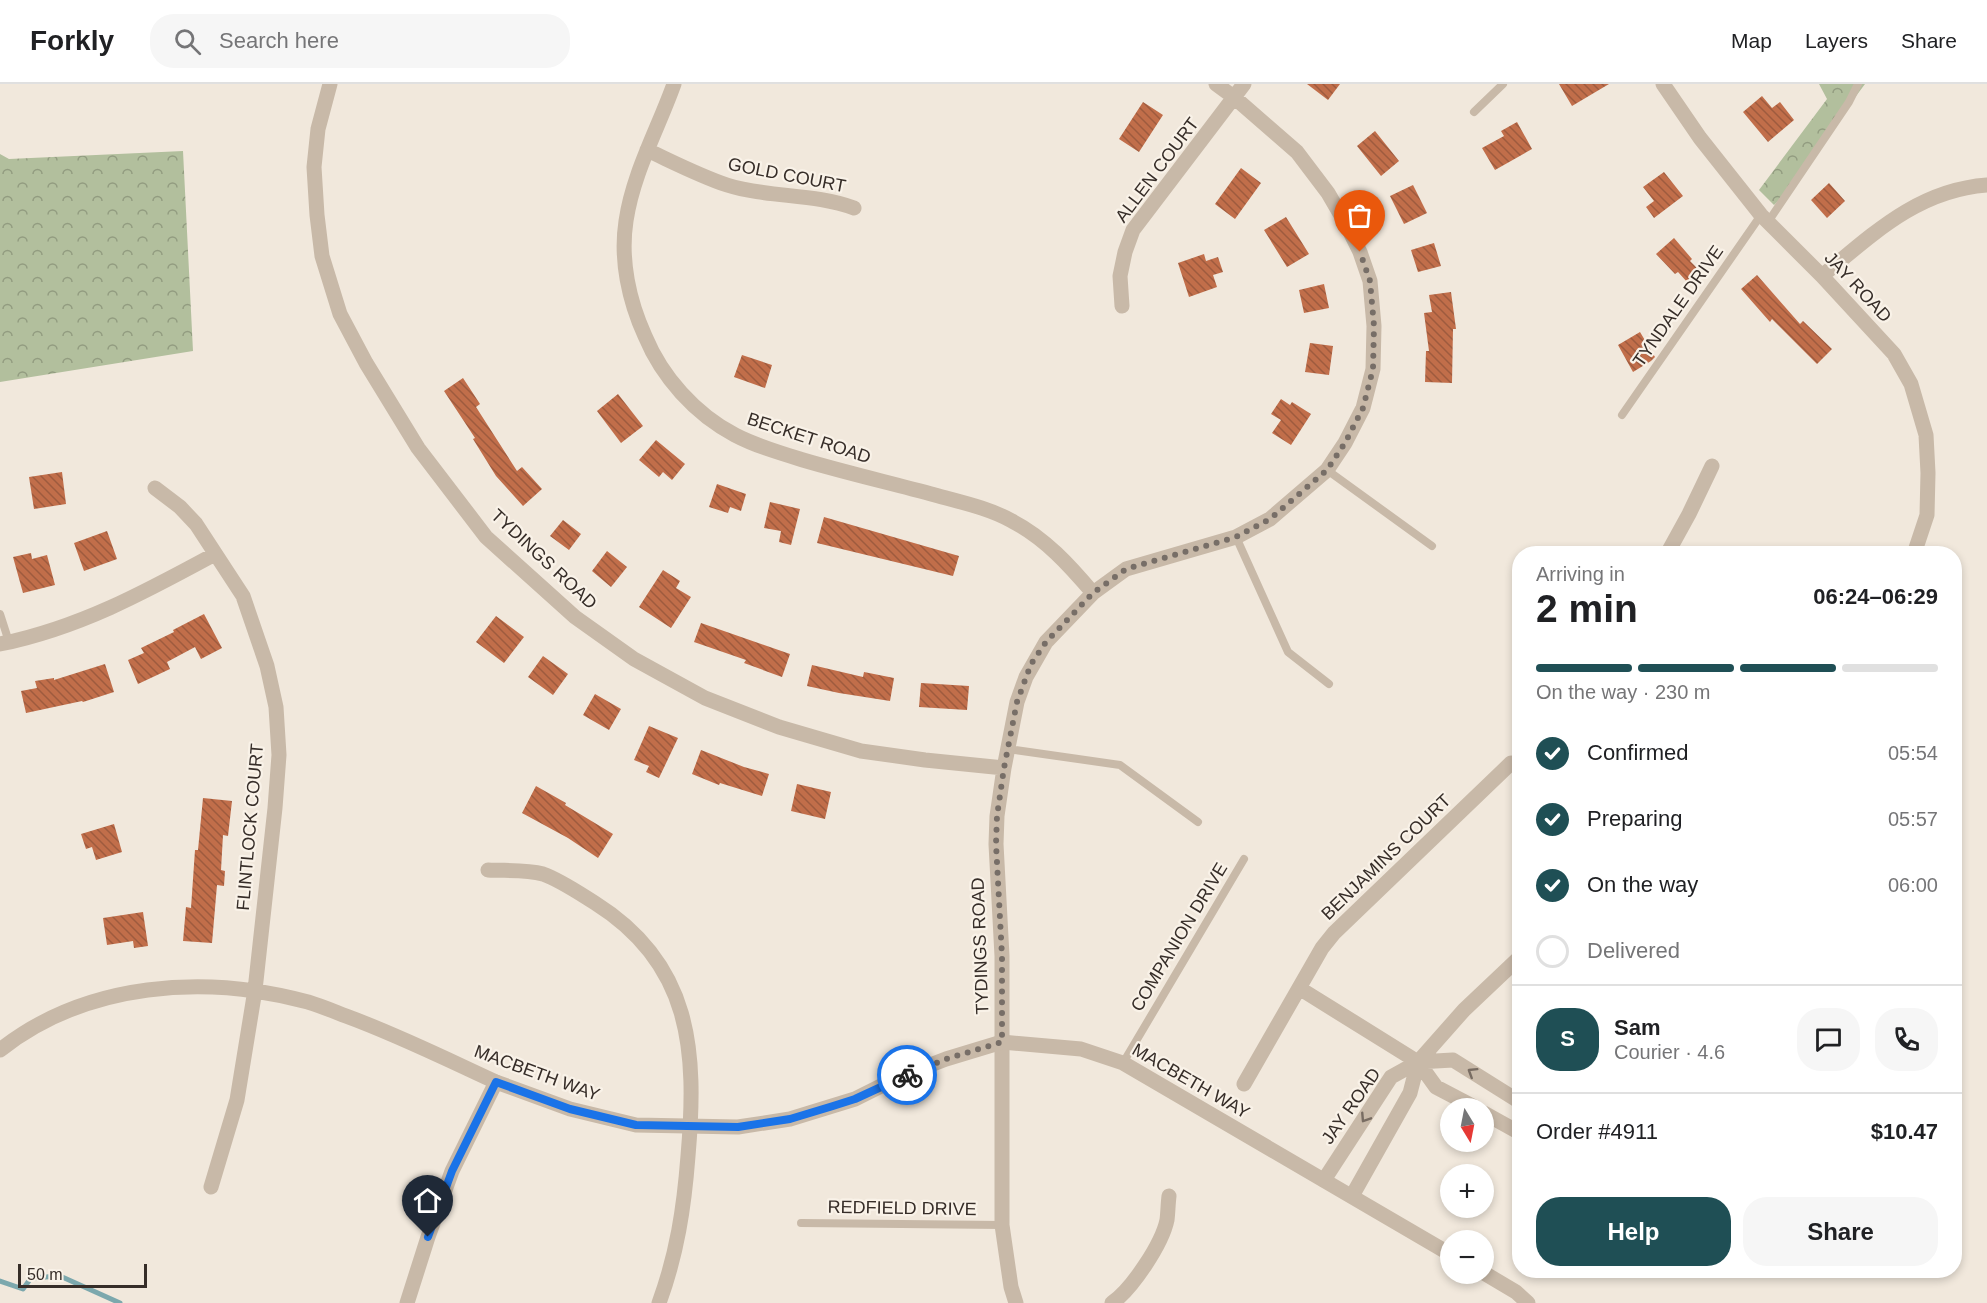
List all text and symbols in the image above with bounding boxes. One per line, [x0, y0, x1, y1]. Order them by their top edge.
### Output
search box [150, 14, 570, 68]
text: Forkly [30, 25, 114, 56]
icon: search [171, 25, 204, 58]
text: Search here [219, 28, 339, 53]
text: Map [1731, 29, 1772, 52]
text: Layers [1805, 29, 1868, 52]
text: Share [1901, 29, 1957, 52]
street label: ALLEN COURT [1111, 114, 1203, 226]
street label: GOLD COURT [726, 154, 848, 196]
pin [1334, 190, 1385, 252]
icon: bag [1343, 199, 1376, 232]
street label: TYNDALE DRIVE [1629, 242, 1727, 370]
street label: JAY ROAD [1821, 248, 1895, 326]
street label: BECKET ROAD [745, 409, 873, 467]
street label: TYDINGS ROAD [487, 505, 601, 613]
text: Arriving in [1536, 563, 1625, 585]
text: 06:24–06:29 [1813, 584, 1938, 609]
text: 2 min [1536, 587, 1638, 630]
text: On the way · 230 m [1536, 681, 1711, 703]
icon: check [1536, 737, 1569, 770]
text: Confirmed [1587, 740, 1688, 765]
text: 05:54 [1888, 742, 1938, 764]
street label: FLINTLOCK COURT [233, 743, 267, 911]
street label: BENJAMINS COURT [1317, 790, 1455, 924]
icon: check [1536, 803, 1569, 836]
text: Preparing [1587, 806, 1682, 831]
text: 05:57 [1888, 808, 1938, 830]
street label: COMPANION DRIVE [1127, 859, 1231, 1015]
icon: check [1536, 869, 1569, 902]
text: On the way [1587, 872, 1698, 897]
text: 06:00 [1888, 874, 1938, 896]
street label: TYDINGS ROAD [968, 877, 992, 1015]
text: Delivered [1587, 938, 1680, 963]
button: chat [1797, 1008, 1860, 1071]
button: phone [1875, 1008, 1938, 1071]
text: Sam [1614, 1015, 1660, 1040]
text: S [1560, 1026, 1575, 1051]
street label: MACBETH WAY [1129, 1039, 1253, 1123]
street label: MACBETH WAY [472, 1041, 602, 1105]
text: Courier · 4.6 [1614, 1041, 1725, 1063]
courier [877, 1045, 937, 1105]
icon: bike [891, 1059, 924, 1092]
street label: JAY ROAD [1317, 1064, 1385, 1148]
one-way arrow [1467, 1068, 1478, 1079]
north arrow [1440, 1098, 1494, 1152]
map controls [1440, 1098, 1494, 1284]
one-way arrow [1360, 1112, 1372, 1122]
text: Order #4911 [1536, 1119, 1658, 1144]
text: $10.47 [1871, 1119, 1938, 1144]
button: + [1440, 1164, 1494, 1218]
pin [402, 1175, 453, 1237]
icon: home [411, 1184, 444, 1217]
street label: REDFIELD DRIVE [827, 1197, 977, 1219]
button: Help [1536, 1197, 1731, 1266]
button: Share [1743, 1197, 1938, 1266]
button: − [1440, 1230, 1494, 1284]
scale bar [18, 1261, 147, 1288]
text: 50 m [27, 1266, 63, 1283]

